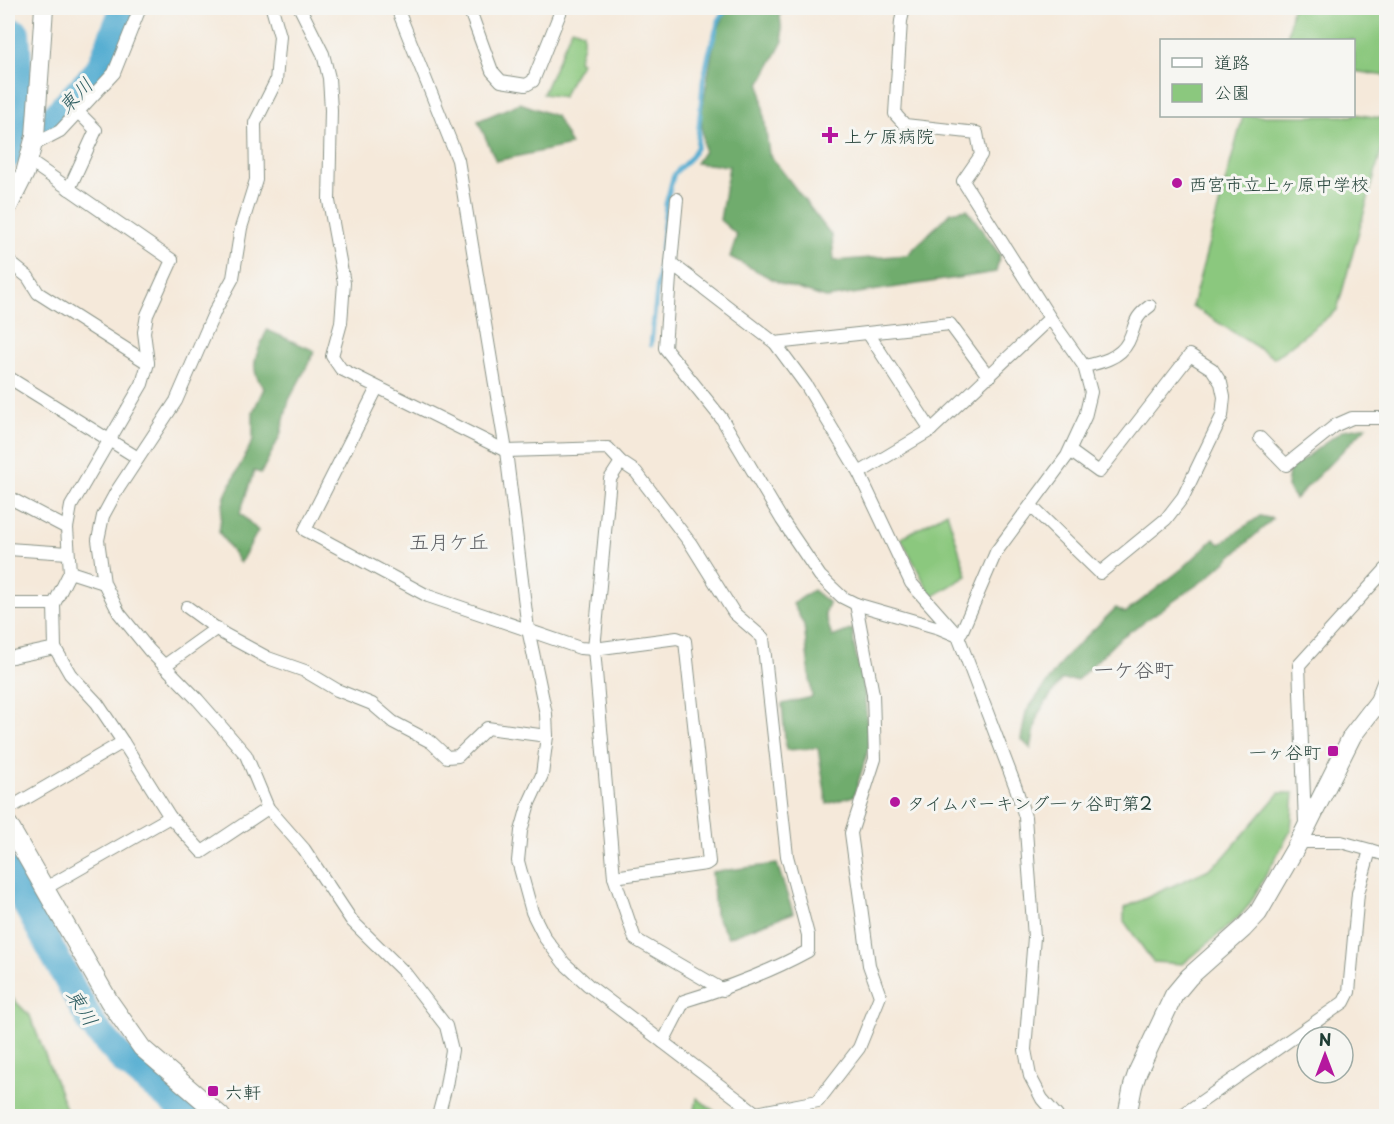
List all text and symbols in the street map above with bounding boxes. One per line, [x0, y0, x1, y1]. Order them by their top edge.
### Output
legend [1160, 39, 1355, 117]
text: 道路 [1214, 48, 1250, 75]
water label: 東川 [50, 70, 100, 120]
text: 公園 [1214, 78, 1250, 105]
place label: 上ケ原病院 [844, 122, 934, 149]
marker: 上ケ原病院 [821, 126, 839, 144]
place label: 西宮市立上ヶ原中学校 [1189, 170, 1369, 197]
marker: 西宮市立上ヶ原中学校 [1170, 176, 1184, 190]
district label: 五月ケ丘 [409, 526, 489, 556]
district label: 一ケ谷町 [1094, 654, 1174, 684]
place label: 一ヶ谷町 [1249, 738, 1321, 765]
marker: 一ヶ谷町 [1326, 744, 1340, 758]
place label: タイムパーキング一ヶ谷町第2 [907, 789, 1152, 816]
marker: タイムパーキング一ヶ谷町第2 [888, 795, 902, 809]
water label: 東川 [60, 982, 106, 1032]
north arrow [1295, 1025, 1355, 1085]
text: N [1319, 1027, 1331, 1051]
place label: 六軒 [225, 1078, 261, 1105]
marker: 六軒 [206, 1084, 220, 1098]

